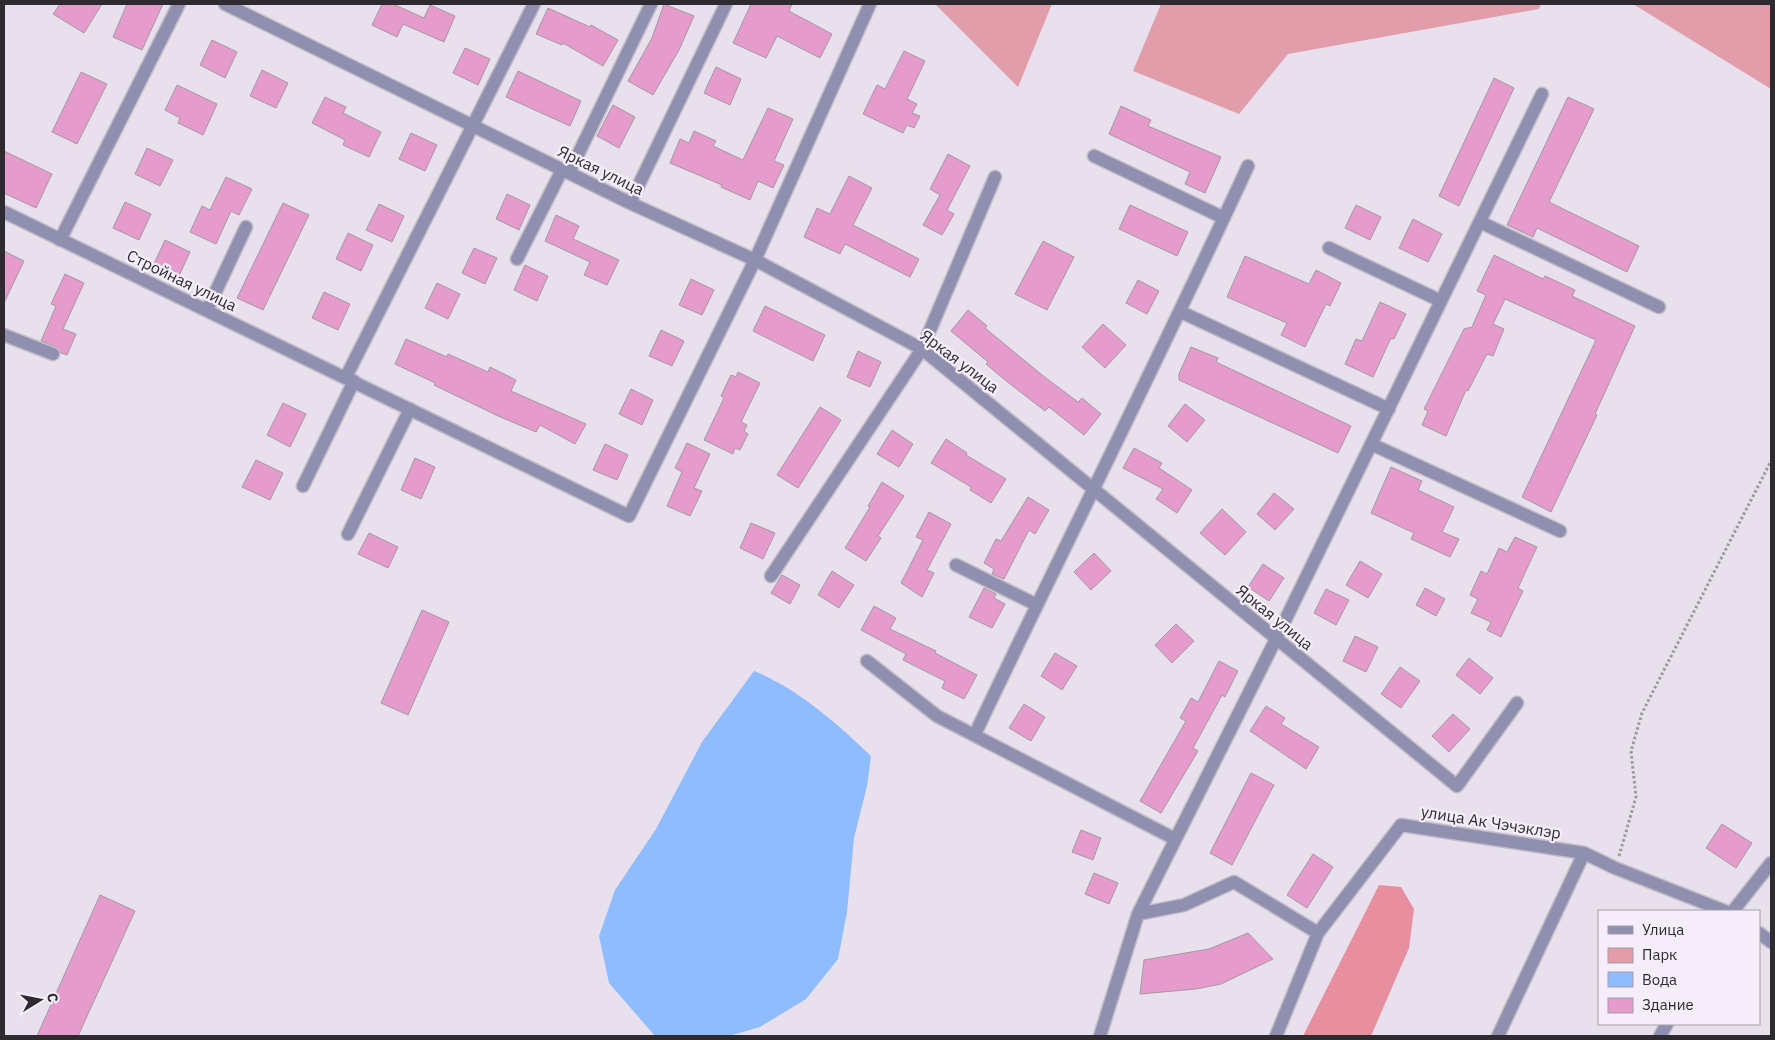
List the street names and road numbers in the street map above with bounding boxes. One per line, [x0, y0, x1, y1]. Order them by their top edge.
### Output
street label: Яркая улица [555, 141, 648, 200]
street label: Стройная улица [124, 245, 241, 315]
street label: Яркая улица [917, 325, 1004, 397]
street label: Яркая улица [1232, 580, 1318, 654]
street label: улица Ак Чэчэклэр [1420, 801, 1562, 843]

